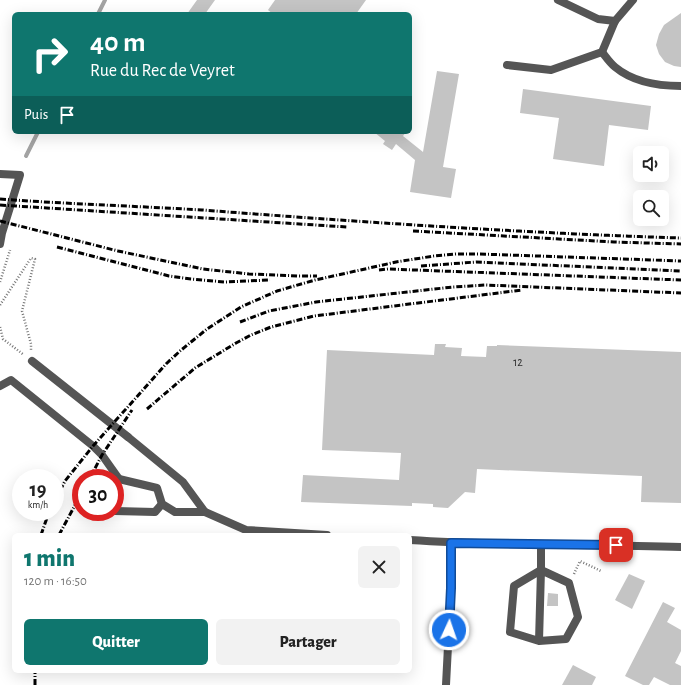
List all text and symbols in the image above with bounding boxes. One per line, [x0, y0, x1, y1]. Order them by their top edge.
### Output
icon: right [24, 28, 76, 80]
text: 40 m [90, 29, 146, 57]
text: Rue du Rec de Veyret [90, 62, 235, 80]
icon: arrive [56, 104, 78, 126]
text: Puis [24, 107, 48, 122]
map controls [633, 146, 669, 226]
button: sound [633, 146, 669, 182]
button: search [633, 190, 669, 226]
house number: 12 [513, 356, 523, 368]
speed limit sign: 30 [72, 469, 124, 521]
text: 19 [30, 480, 46, 500]
text: km/h [28, 500, 48, 510]
pin [599, 528, 633, 562]
icon: arrive [605, 534, 627, 556]
button: close [358, 546, 400, 588]
text: 1 min [24, 547, 75, 571]
text: 120 m · 16:50 [24, 575, 87, 588]
position arrow [428, 609, 470, 651]
button: Quitter [24, 619, 208, 665]
button: Partager [216, 619, 400, 665]

